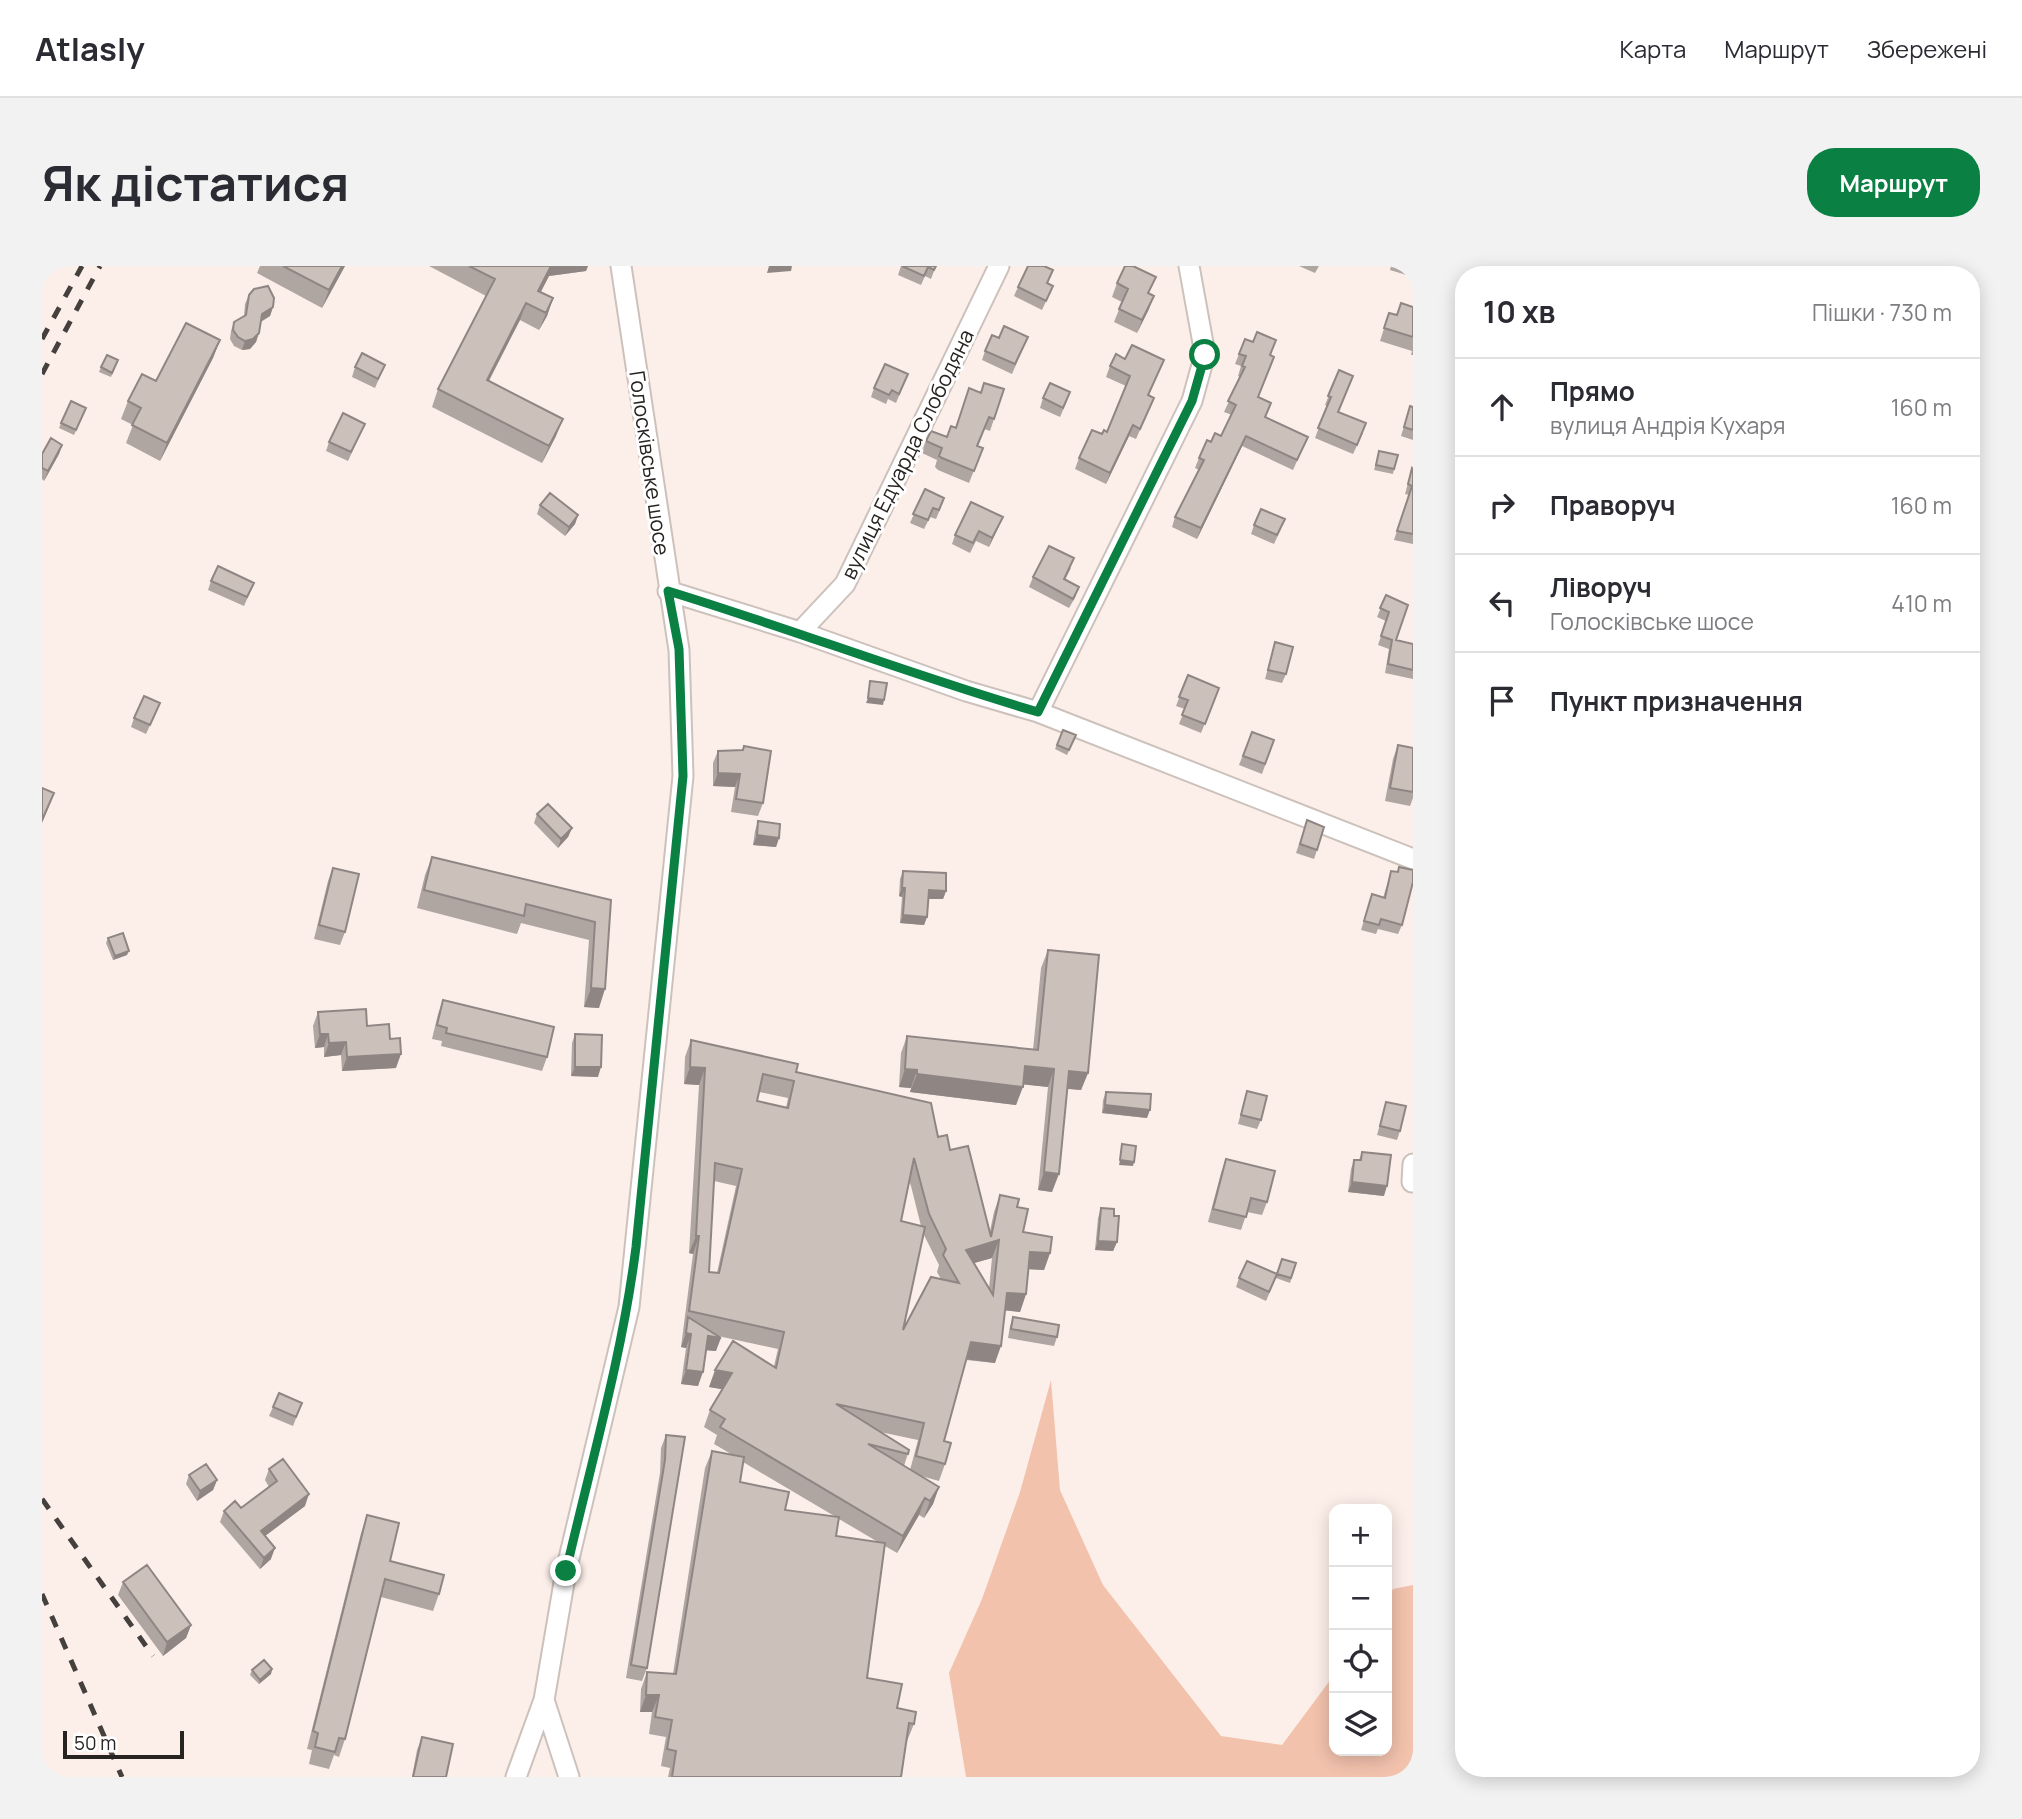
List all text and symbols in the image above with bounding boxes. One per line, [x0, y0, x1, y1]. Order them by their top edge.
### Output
text: Atlasly [35, 26, 145, 71]
text: Карта [1620, 32, 1686, 65]
text: Маршрут [1724, 32, 1829, 65]
text: Збережені [1867, 32, 1987, 65]
button: Маршрут [1807, 148, 1980, 217]
text: Як дістатися [42, 149, 349, 216]
text: 10 хв [1483, 291, 1555, 332]
text: Пішки · 730 m [1812, 296, 1952, 328]
street label: вулиця Едуарда Слободяна [834, 324, 980, 584]
route start [1189, 339, 1220, 370]
street label: Голосківське шосе [623, 369, 677, 557]
text: Прямо [1550, 373, 1635, 409]
icon: ahead [1483, 388, 1521, 426]
text: 160 m [1891, 391, 1952, 423]
text: вулиця Андрія Кухаря [1550, 409, 1786, 441]
icon: right [1483, 486, 1521, 524]
text: Праворуч [1550, 487, 1675, 523]
text: 160 m [1891, 489, 1952, 521]
text: Ліворуч [1550, 569, 1652, 605]
icon: left [1483, 584, 1521, 622]
text: 410 m [1891, 587, 1952, 619]
text: Голосківське шосе [1550, 605, 1754, 637]
icon: arrive [1483, 682, 1521, 720]
text: Пункт призначення [1550, 683, 1803, 719]
map controls [1329, 1504, 1392, 1756]
button: + [1329, 1504, 1392, 1567]
route end [550, 1555, 581, 1586]
button: − [1329, 1567, 1392, 1630]
button: locate [1329, 1630, 1392, 1693]
button: layers [1329, 1693, 1392, 1756]
scale bar [63, 1728, 184, 1760]
text: 50 m [74, 1730, 116, 1756]

